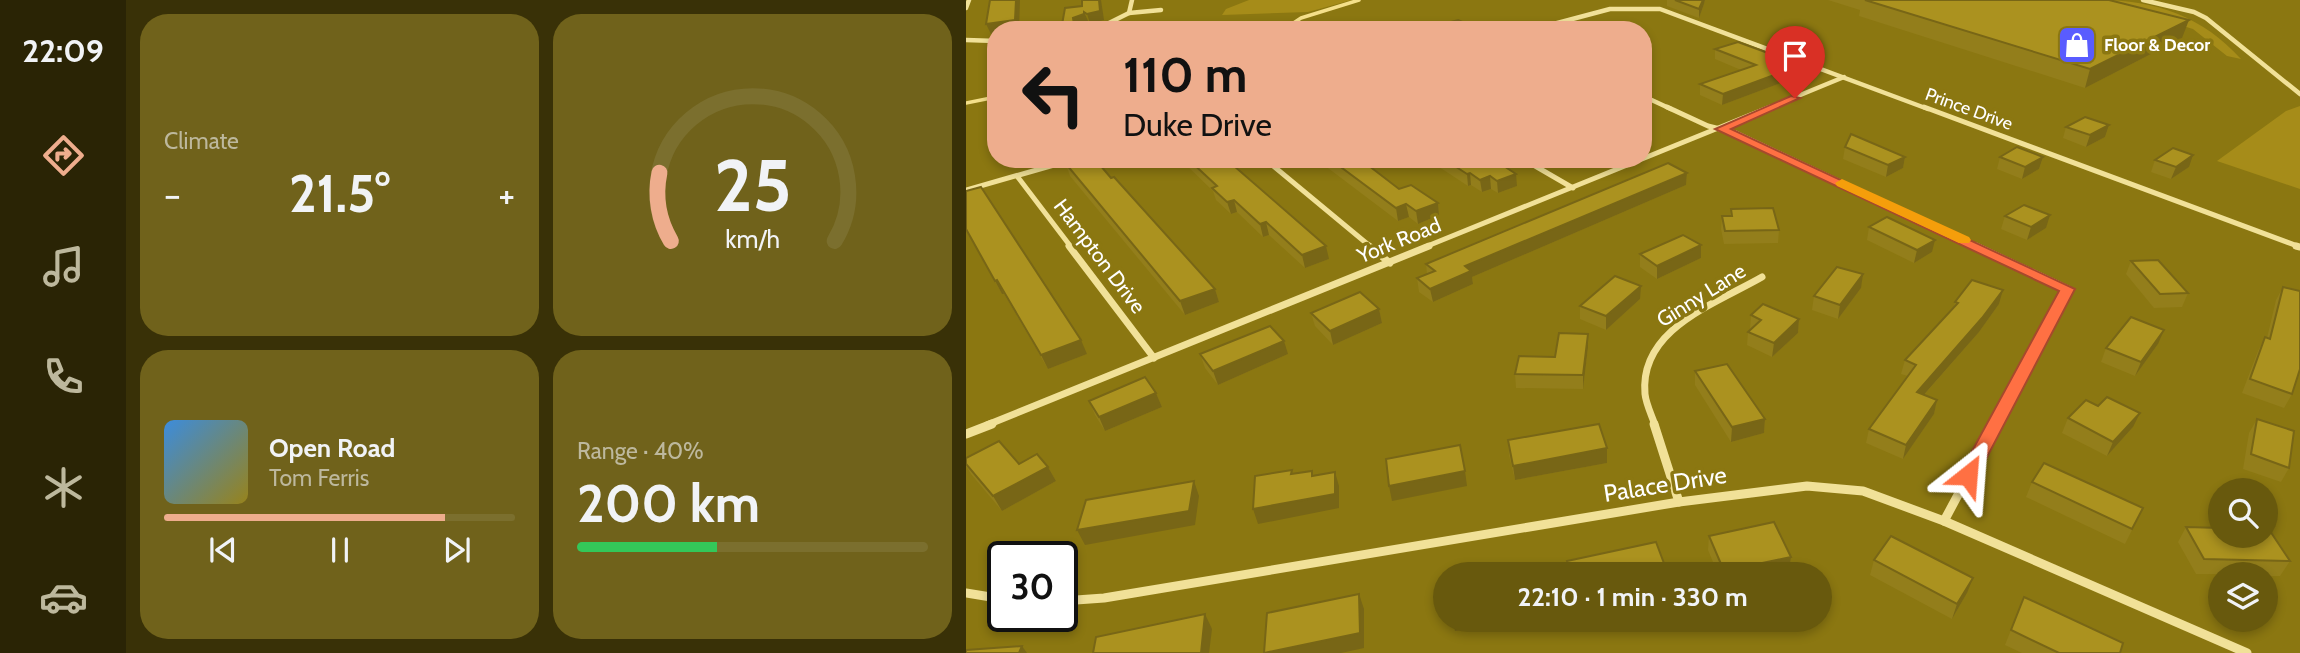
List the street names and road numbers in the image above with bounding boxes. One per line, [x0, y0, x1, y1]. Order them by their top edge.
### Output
street label: Prince Drive [1922, 83, 2016, 135]
street label: Hampton Drive [1049, 194, 1151, 318]
street label: York Road [1353, 212, 1444, 268]
street label: Ginny Lane [1652, 258, 1750, 332]
street label: Palace Drive [1601, 460, 1729, 508]

